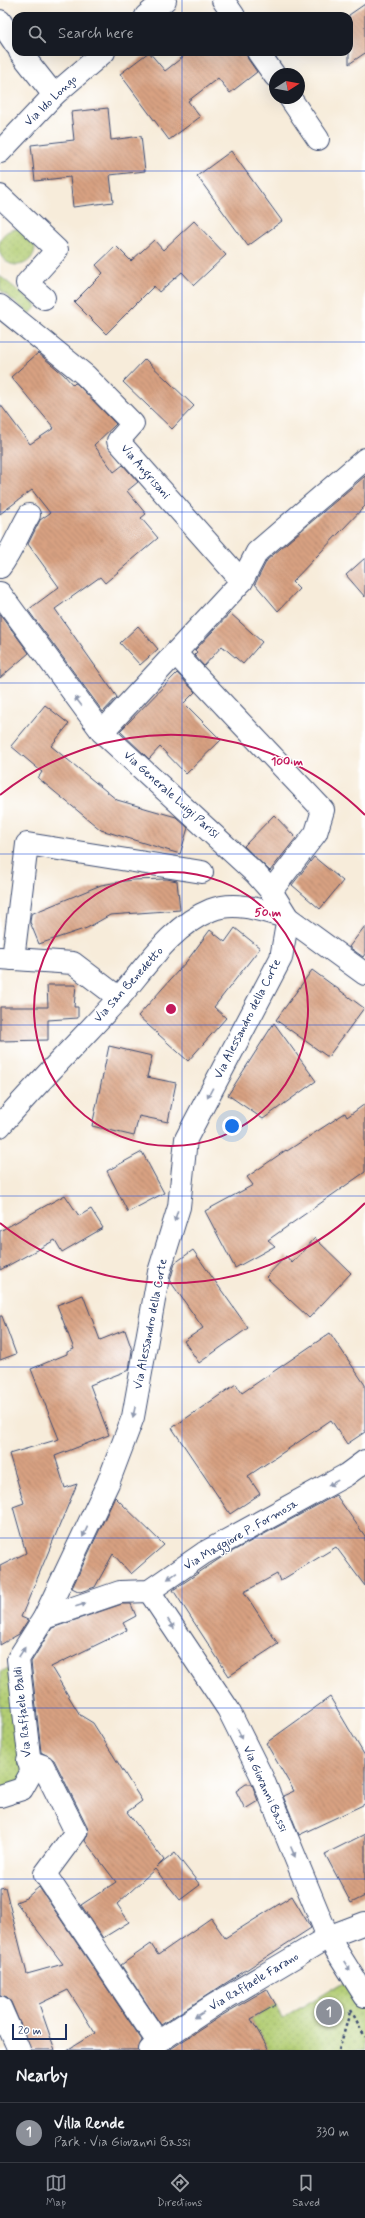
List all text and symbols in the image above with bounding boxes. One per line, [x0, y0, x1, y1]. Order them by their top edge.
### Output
search box [12, 12, 353, 56]
icon: search [26, 23, 48, 45]
text: Search here [58, 24, 134, 44]
north arrow [269, 68, 305, 104]
street label: Via Ido Longo [21, 72, 81, 130]
street label: Via Angrisani [116, 441, 173, 504]
one-way arrow [74, 696, 82, 707]
street label: Via Generale Luigi Parisi [120, 748, 223, 843]
text: 100 m [271, 754, 304, 770]
text: 50 m [255, 905, 282, 921]
street label: Via San Benedetto [91, 944, 167, 1026]
street label: Via Alessandro della Corte [211, 956, 285, 1082]
centre of rings [164, 1002, 178, 1016]
one-way arrow [207, 1087, 213, 1099]
your location [222, 1116, 242, 1136]
one-way arrow [173, 1211, 179, 1223]
street label: Via Alessandro della Corte [130, 1257, 172, 1391]
one-way arrow [131, 1405, 137, 1418]
one-way arrow [327, 1479, 339, 1486]
street label: Via Maggiore P. Formosa [181, 1495, 302, 1575]
one-way arrow [82, 1526, 88, 1537]
one-way arrow [167, 1571, 177, 1579]
one-way arrow [75, 1602, 87, 1608]
one-way arrow [167, 1619, 175, 1629]
one-way arrow [19, 1646, 26, 1657]
street label: Via Raffaele Baldi [10, 1666, 36, 1758]
one-way arrow [237, 1728, 243, 1739]
street label: Via Giovanni Bassi [239, 1743, 291, 1835]
one-way arrow [290, 1847, 296, 1858]
street label: Via Raffaele Farano [206, 1949, 302, 2015]
one-way arrow [343, 1961, 351, 1972]
pin: 1 [316, 1997, 342, 2027]
one-way arrow [194, 2011, 204, 2019]
scale bar [12, 2022, 67, 2041]
text: 20 m [18, 2024, 41, 2038]
text: Nearby [16, 2065, 68, 2087]
text: Villa Rende [54, 2114, 125, 2134]
text: 1 [26, 2124, 32, 2141]
text: 330 m [316, 2124, 349, 2141]
text: Park · Via Giovanni Bassi [54, 2134, 191, 2151]
tab: Map [45, 2172, 67, 2210]
tab: Directions [157, 2172, 202, 2210]
tab: Saved [292, 2172, 320, 2210]

